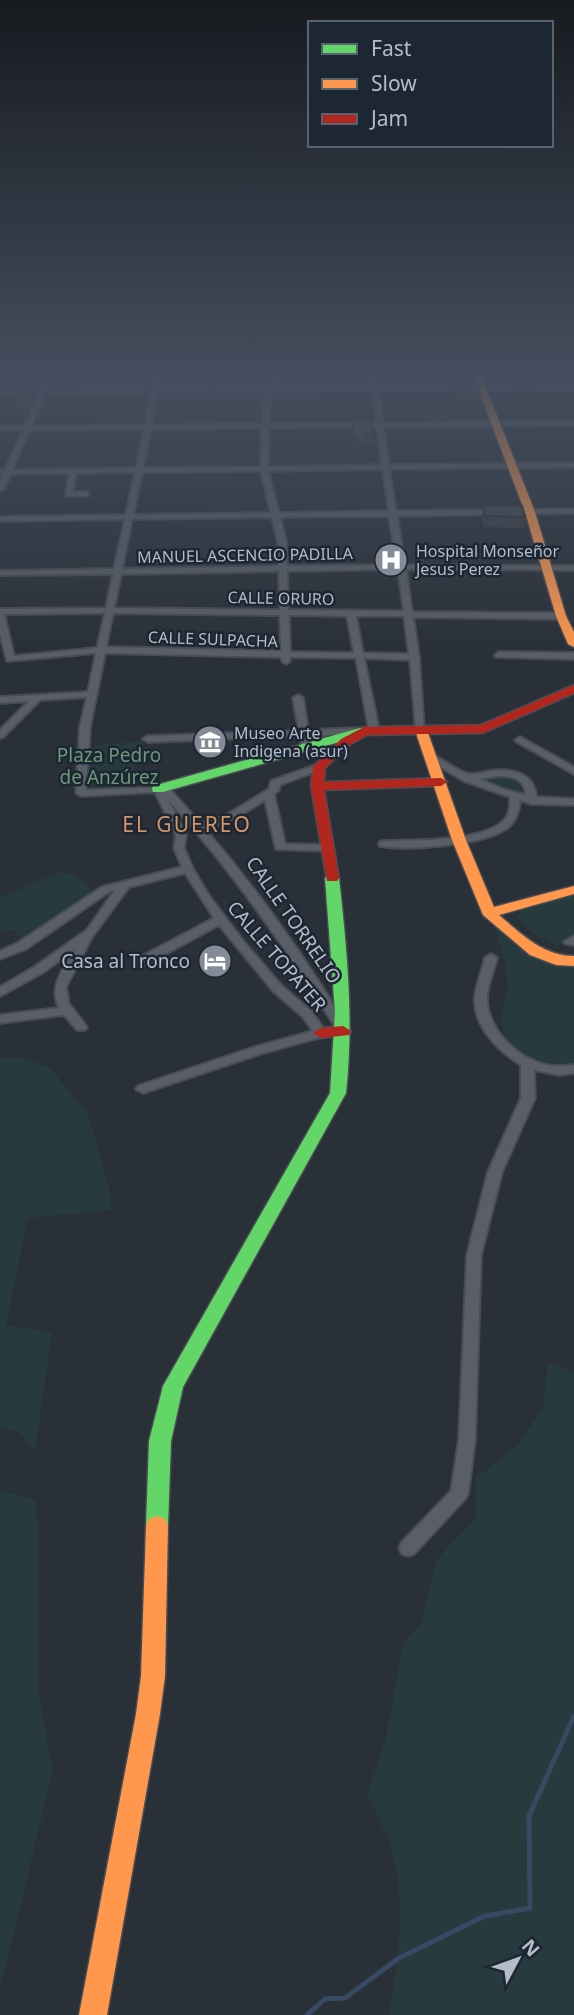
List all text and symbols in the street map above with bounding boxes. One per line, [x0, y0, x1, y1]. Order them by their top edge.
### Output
legend [308, 21, 553, 147]
text: Fast [371, 34, 412, 62]
text: Slow [371, 69, 417, 97]
text: Jam [369, 104, 408, 132]
place label: Hospital Monseñor Jesus Perez [414, 540, 560, 580]
hospital icon: Hospital Monseñor Jesus Perez [372, 541, 410, 579]
street label: MANUEL ASCENCIO PADILLA [137, 542, 354, 568]
street label: CALLE ORURO [227, 586, 335, 610]
street label: CALLE SULPACHA [148, 626, 279, 652]
place label: Museo Arte Indigena (asur) [234, 722, 348, 762]
museum icon: Museo Arte Indigena (asur) [191, 723, 229, 761]
park label: Plaza Pedro de Anzúrez [57, 742, 161, 790]
district label: EL GUEREO [122, 810, 252, 838]
street label: CALLE TORRELIO [240, 851, 348, 989]
street label: CALLE TOPATER [222, 895, 332, 1017]
hotel icon: Casa al Tronco [196, 942, 234, 980]
place label: Casa al Tronco [61, 948, 190, 974]
north arrow [483, 1924, 553, 1994]
text: N [516, 1933, 546, 1962]

